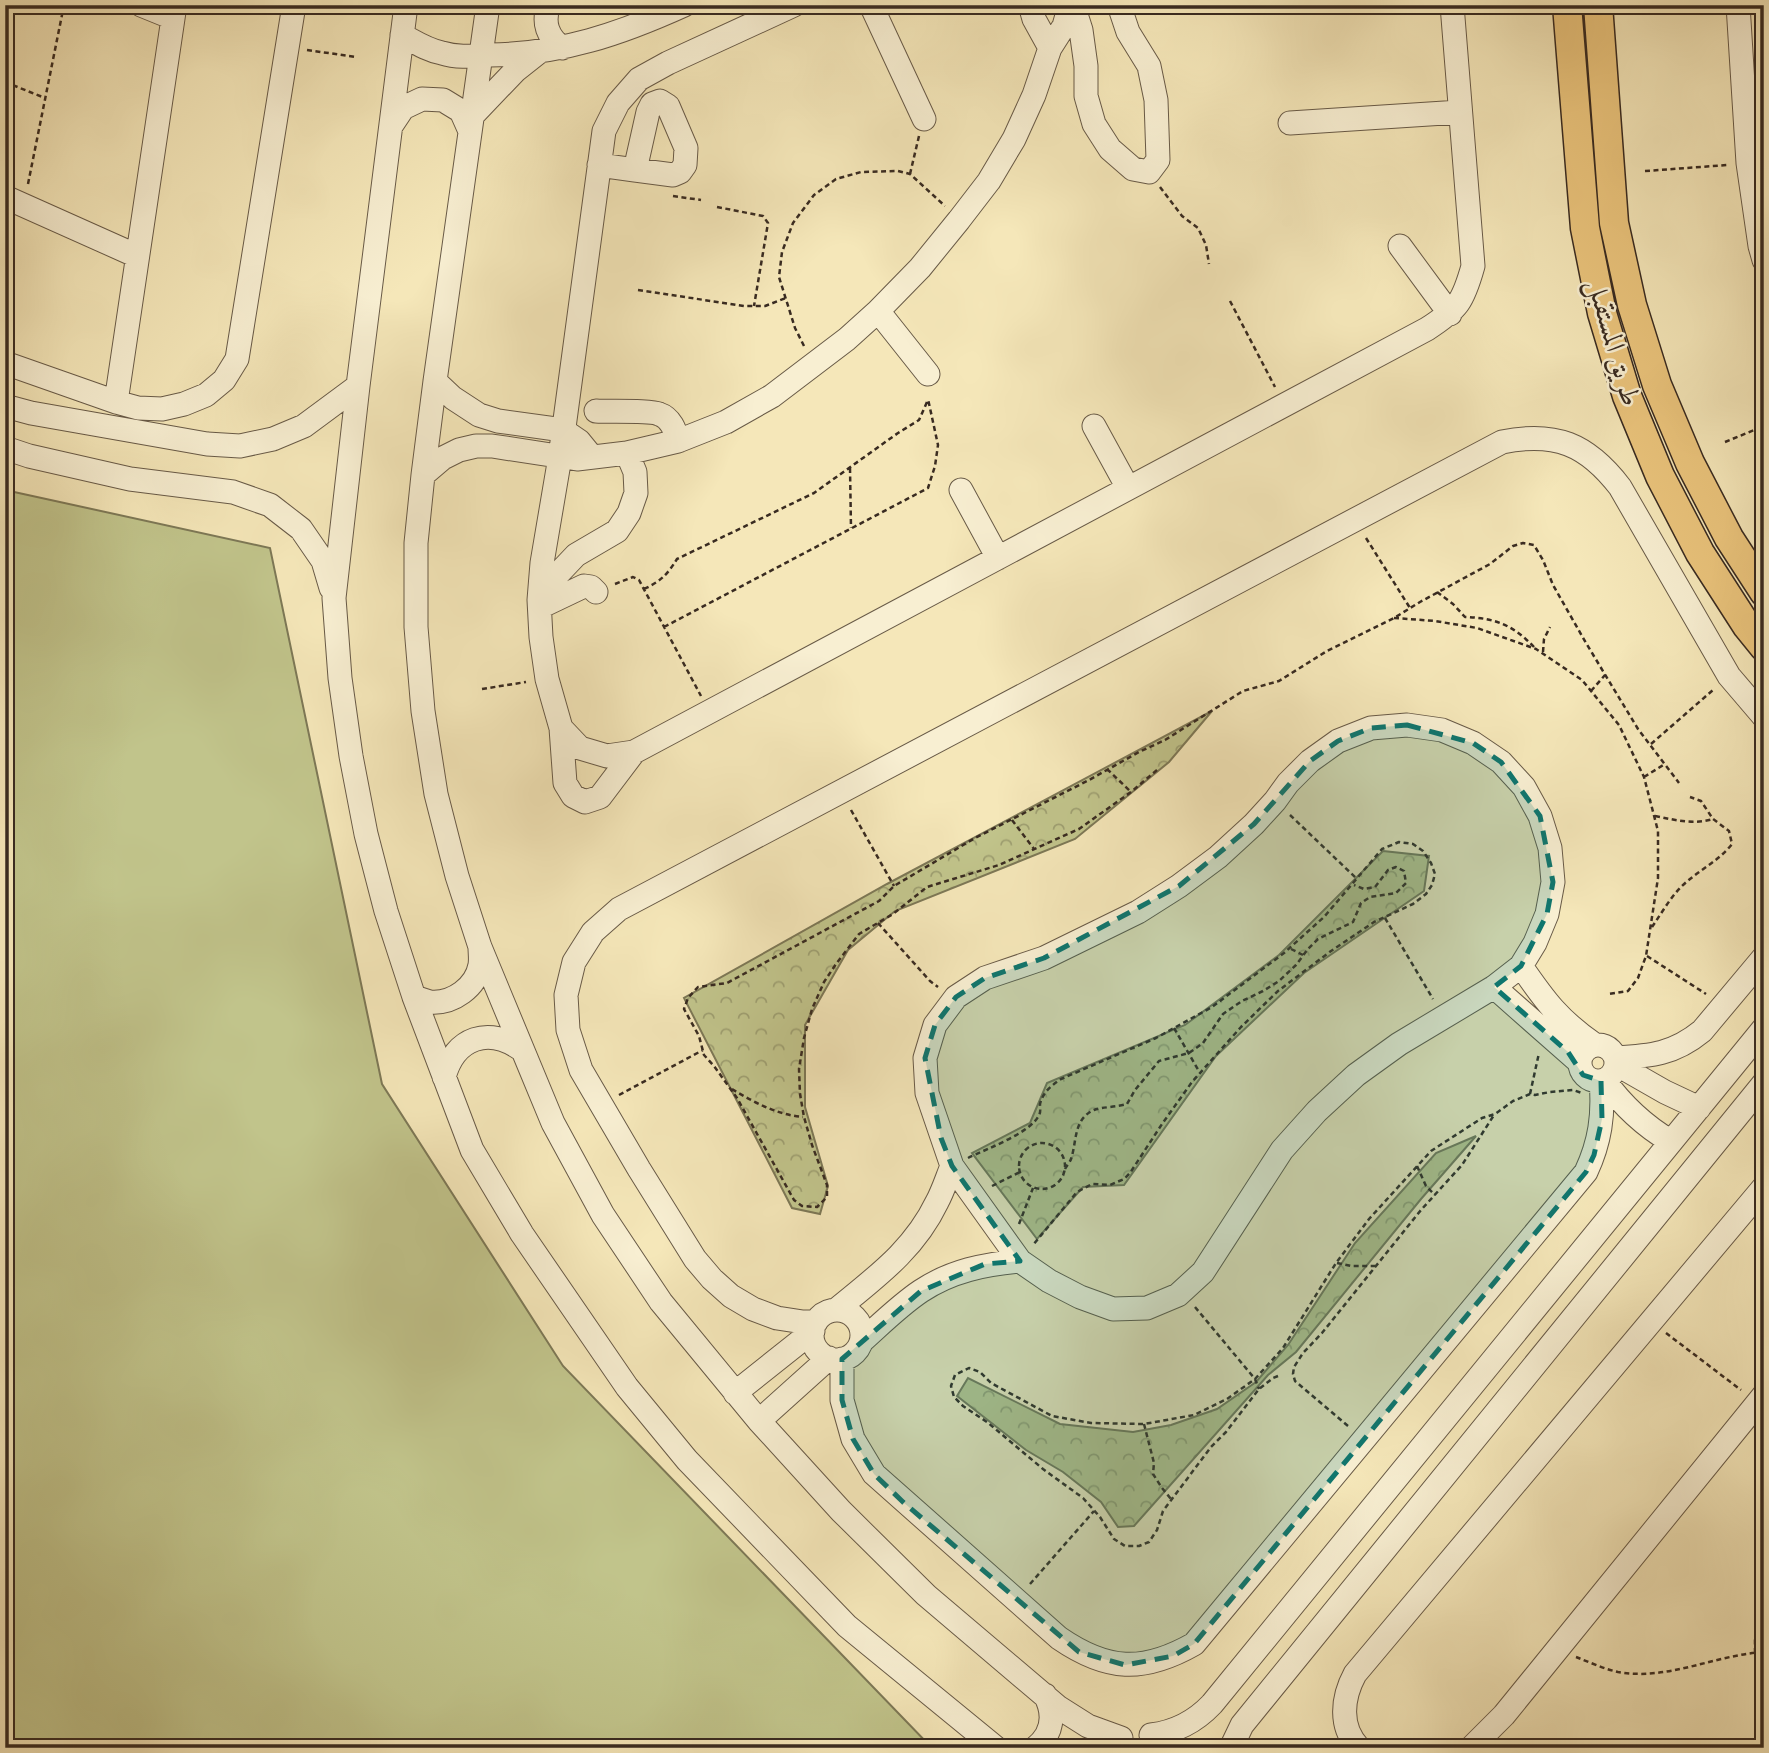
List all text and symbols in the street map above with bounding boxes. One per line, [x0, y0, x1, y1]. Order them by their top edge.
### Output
street label: طريق المستقبل [1576, 274, 1649, 411]

